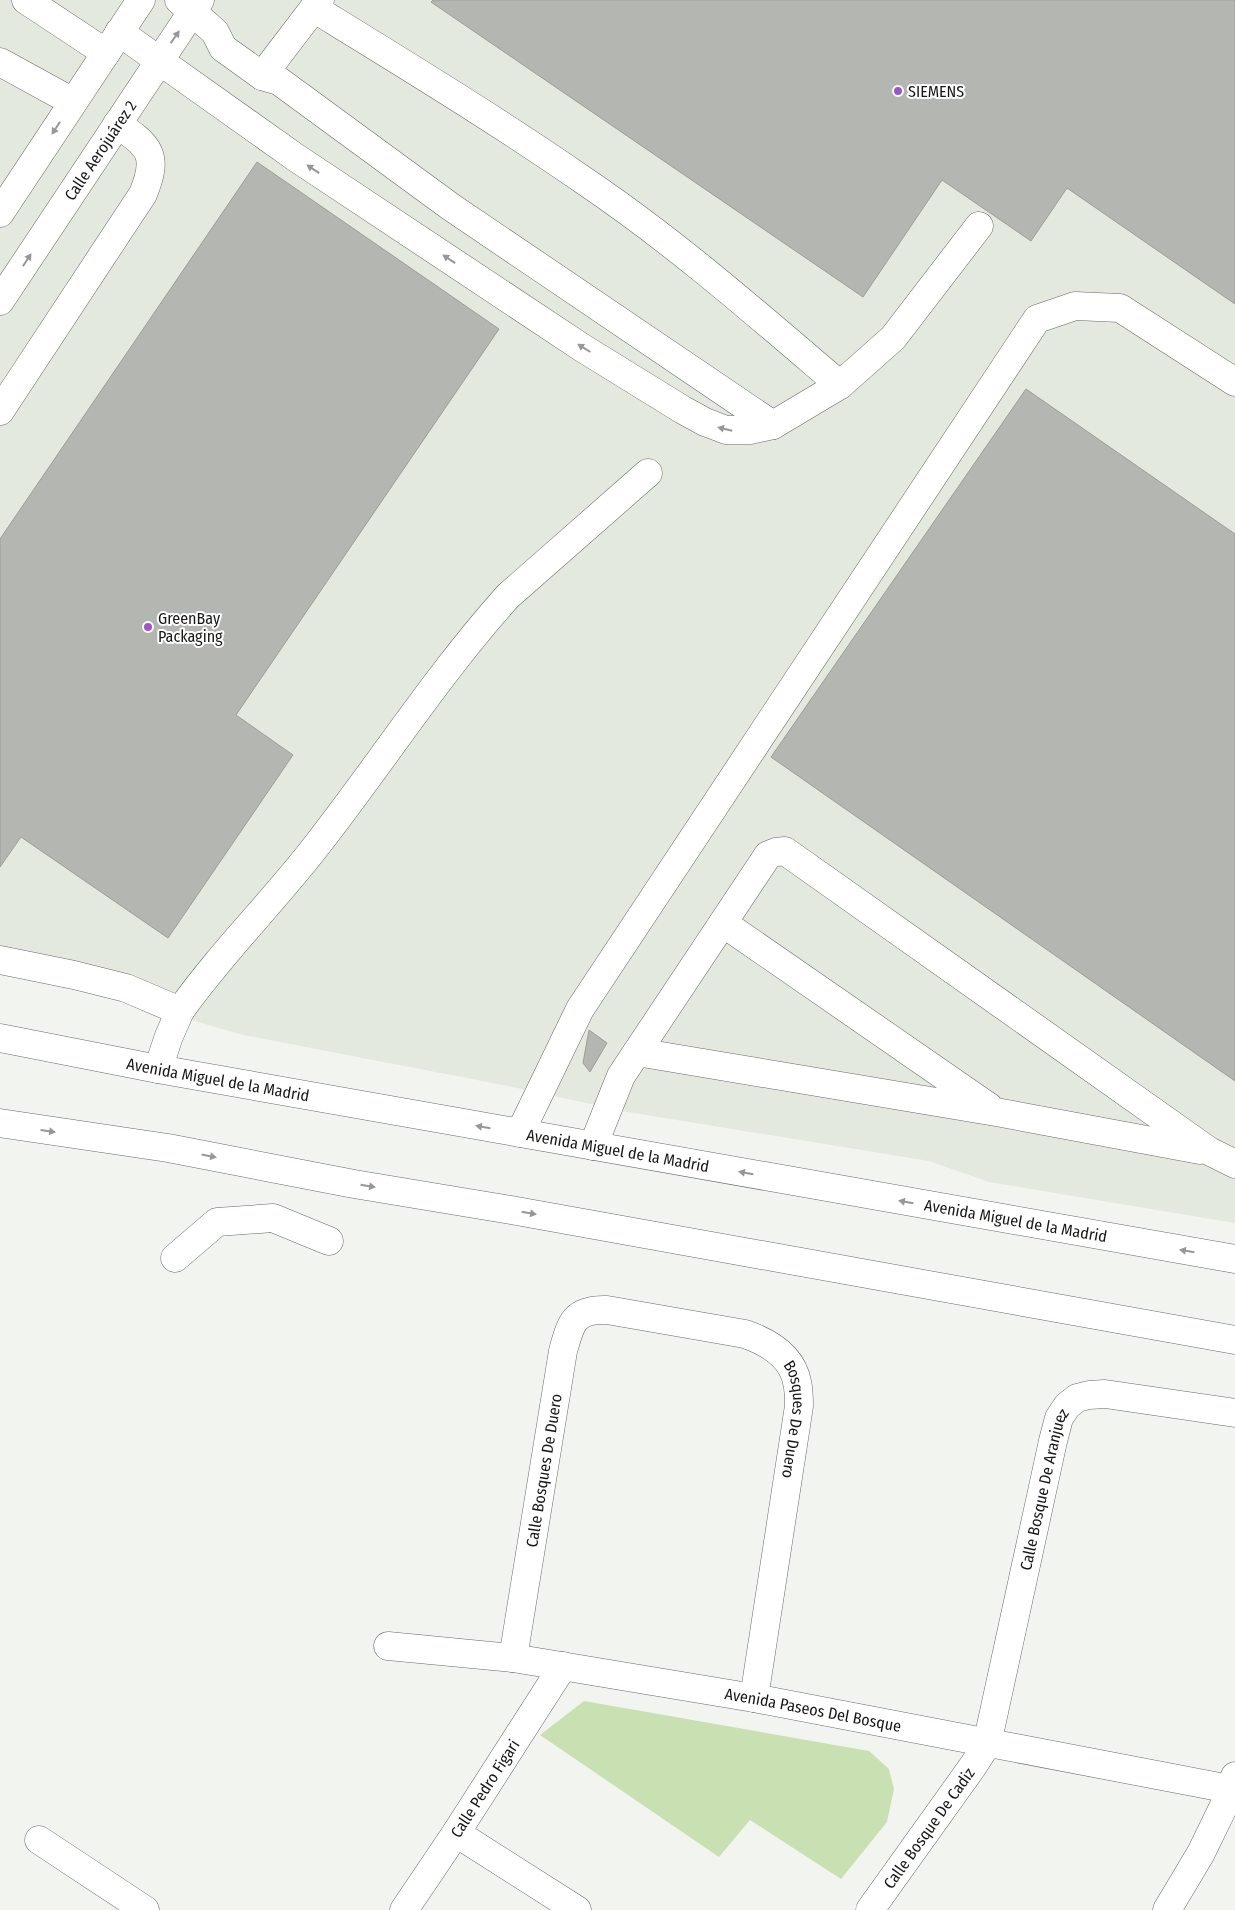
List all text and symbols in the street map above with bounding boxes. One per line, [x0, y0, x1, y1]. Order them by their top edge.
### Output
one-way arrow [170, 30, 180, 44]
place label: SIEMENS [908, 82, 964, 101]
marker: SIEMENS [892, 85, 904, 97]
street label: Calle Aerojuárez 2 [61, 97, 141, 204]
one-way arrow [51, 122, 61, 135]
one-way arrow [307, 164, 320, 174]
one-way arrow [22, 253, 32, 267]
one-way arrow [442, 254, 455, 264]
one-way arrow [578, 344, 591, 353]
one-way arrow [716, 424, 732, 432]
place label: GreenBay Packaging [158, 609, 223, 646]
marker: GreenBay Packaging [142, 621, 154, 633]
street label: Avenida Miguel de la Madrid [125, 1054, 311, 1106]
one-way arrow [474, 1122, 490, 1130]
street label: Avenida Miguel de la Madrid [525, 1125, 711, 1176]
one-way arrow [41, 1127, 57, 1135]
one-way arrow [201, 1153, 217, 1161]
one-way arrow [738, 1169, 754, 1177]
one-way arrow [361, 1183, 377, 1191]
street label: Avenida Miguel de la Madrid [923, 1195, 1108, 1246]
one-way arrow [898, 1197, 914, 1205]
one-way arrow [521, 1210, 537, 1218]
one-way arrow [1179, 1246, 1195, 1254]
street label: Bosques De Duero [778, 1357, 808, 1480]
street label: Calle Bosques De Duero [522, 1392, 566, 1549]
street label: Calle Bosque De Aranjuez [1016, 1405, 1073, 1572]
street label: Avenida Paseos Del Bosque [723, 1684, 903, 1736]
street label: Calle Pedro Figari [447, 1736, 523, 1841]
street label: Calle Bosque De Cadiz [880, 1764, 979, 1892]

